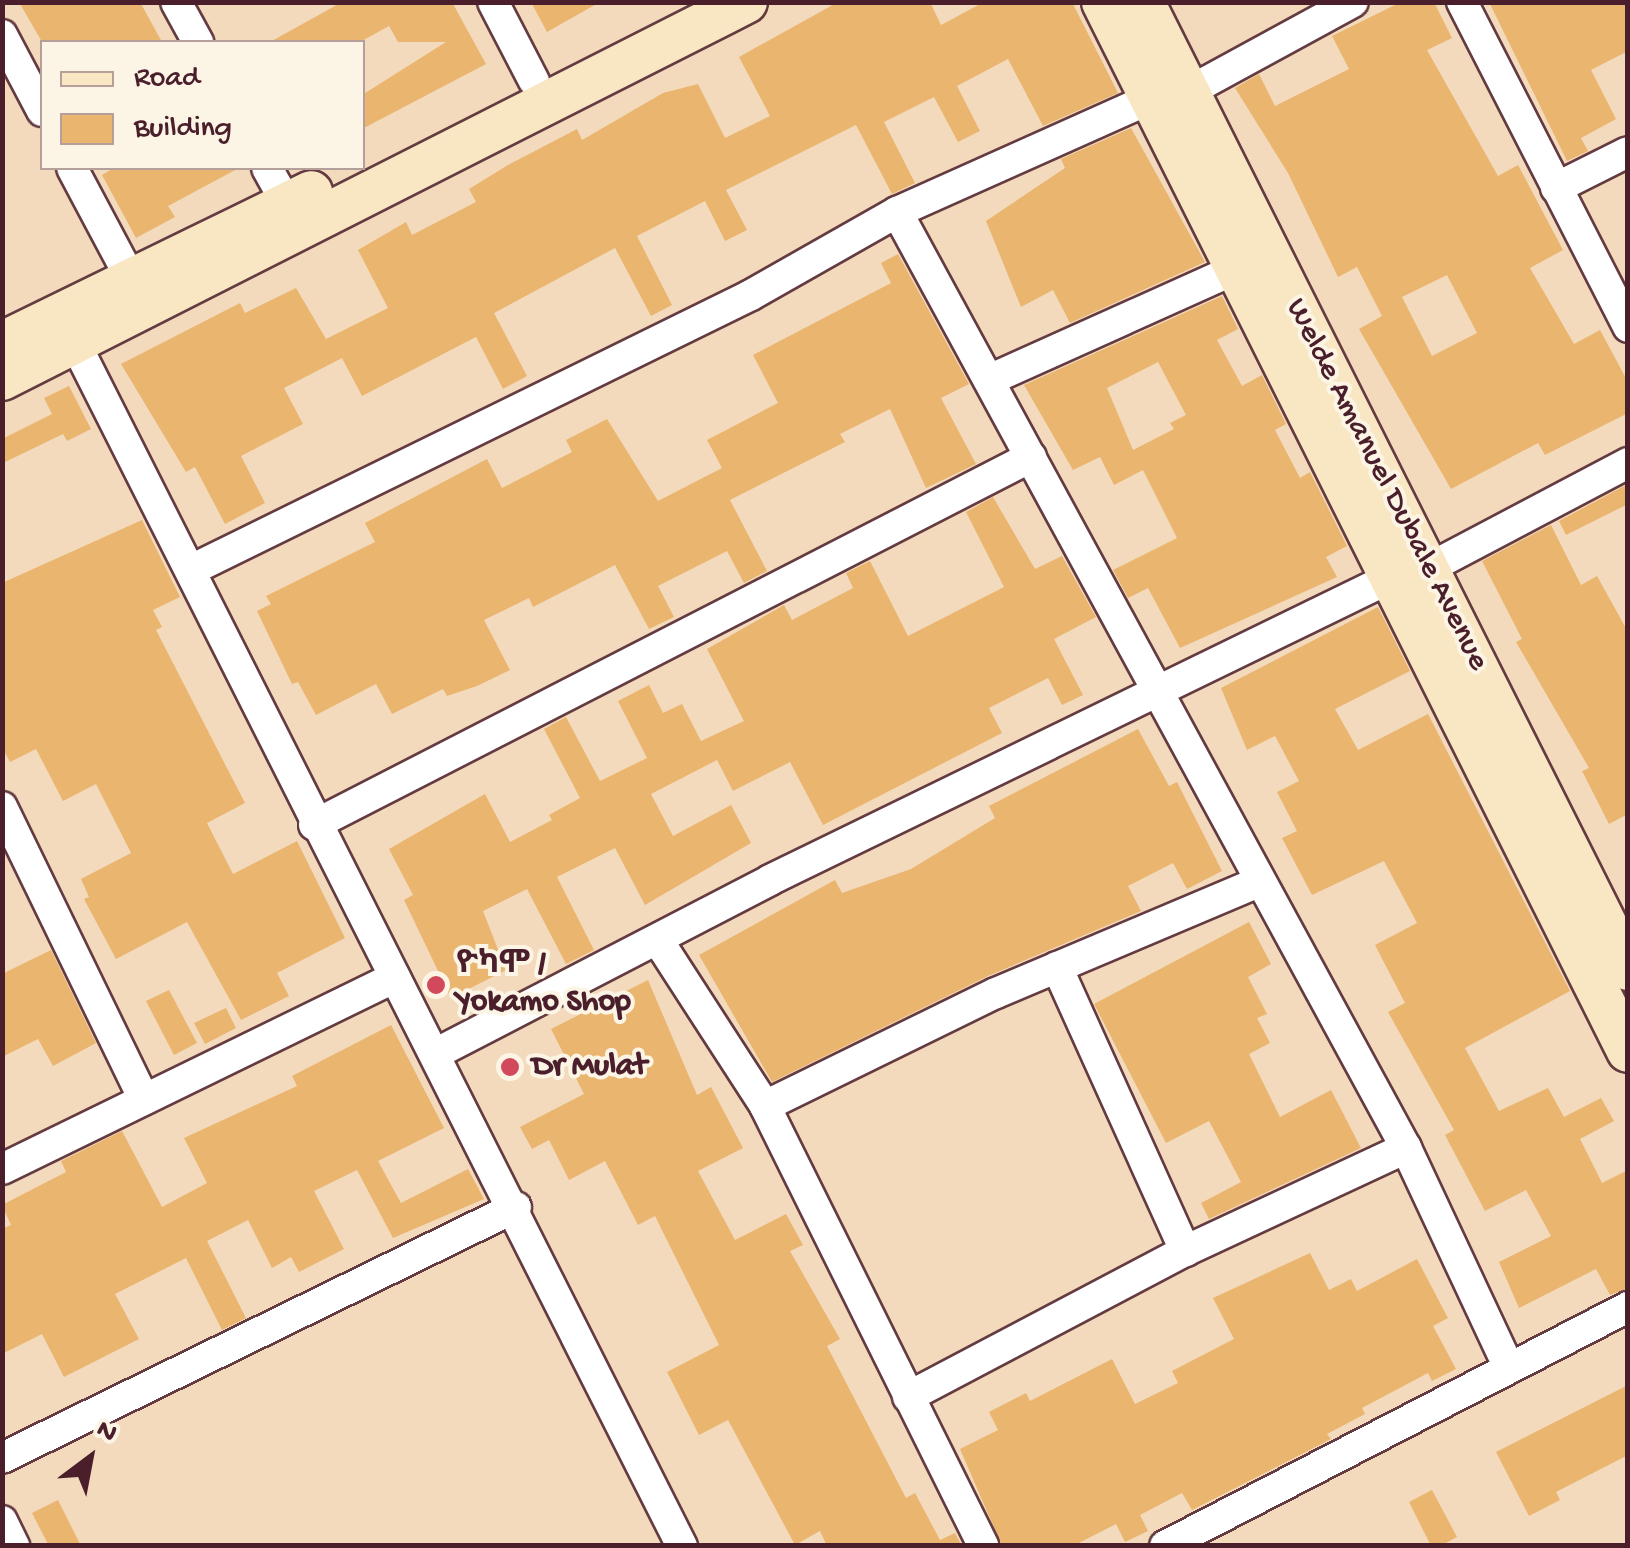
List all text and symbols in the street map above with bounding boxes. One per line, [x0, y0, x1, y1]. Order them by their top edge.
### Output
legend [40, 40, 365, 170]
text: Road [134, 62, 200, 97]
text: Building [134, 112, 232, 147]
street label: Welde Amanuel Dubale Avenue [1275, 293, 1497, 677]
place label: ዮካሞ / Yokamo Shop [456, 948, 631, 1023]
marker: ዮካሞ / Yokamo Shop [425, 974, 447, 996]
place label: Dr Mulat [532, 1048, 647, 1086]
marker: Dr Mulat [497, 1054, 523, 1080]
north arrow [40, 1408, 140, 1508]
text: N [90, 1413, 123, 1451]

